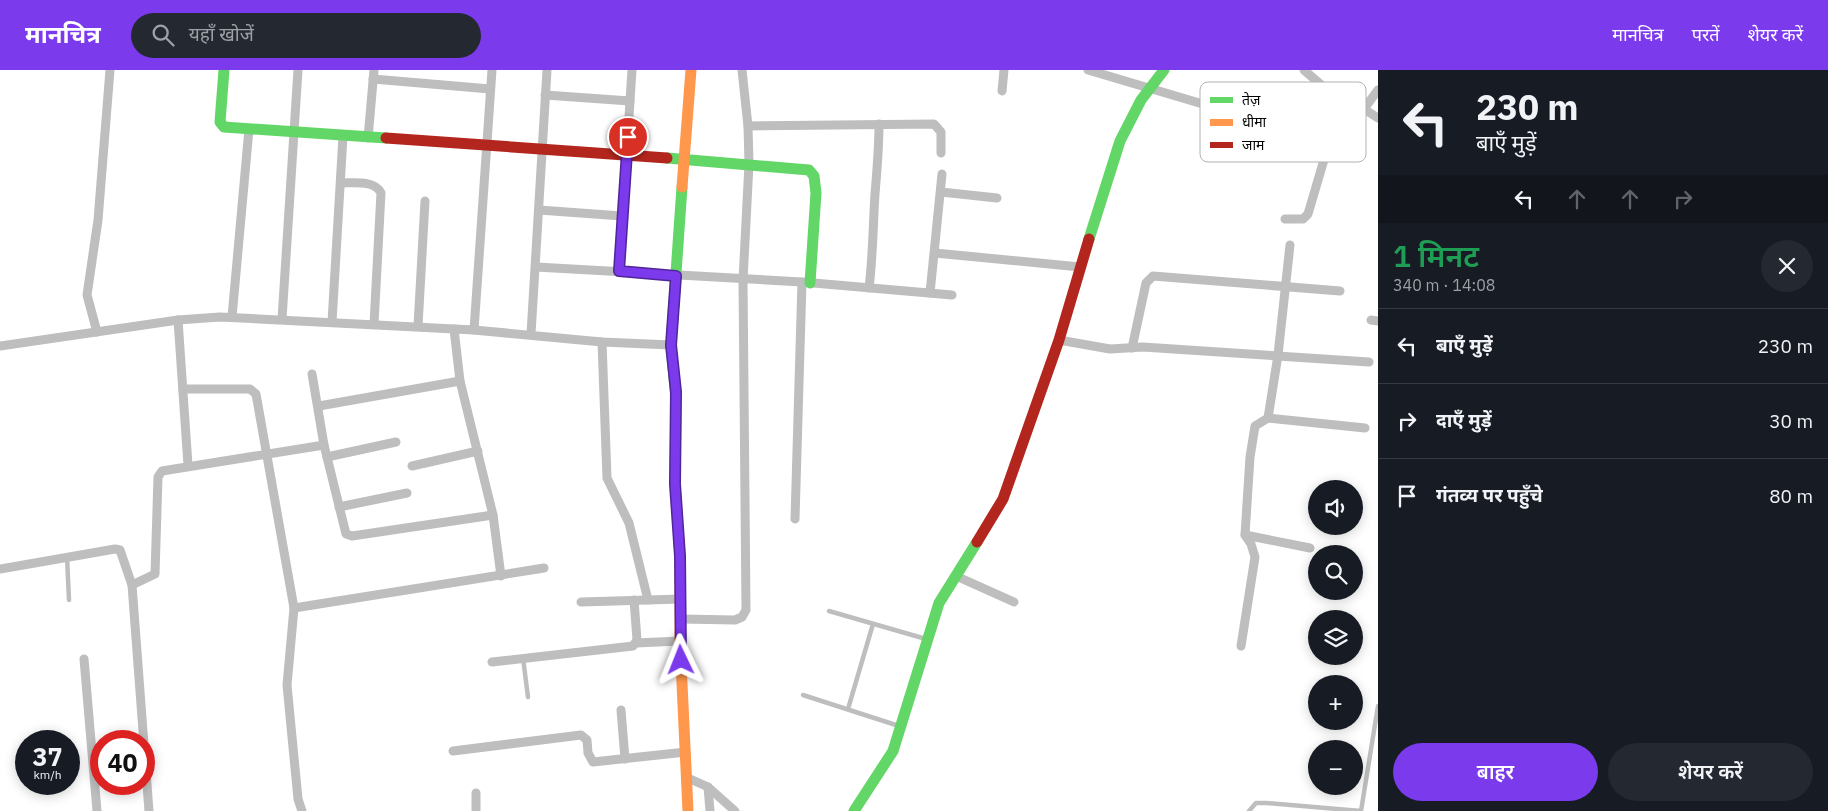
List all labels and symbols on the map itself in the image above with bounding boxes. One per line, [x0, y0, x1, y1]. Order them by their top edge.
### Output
legend [1200, 82, 1366, 162]
text: तेज़ [1242, 91, 1261, 109]
text: धीमा [1242, 113, 1267, 131]
pin [607, 116, 649, 158]
text: जाम [1242, 136, 1265, 154]
position arrow [654, 633, 706, 685]
speed limit sign: 40 [90, 730, 155, 795]

